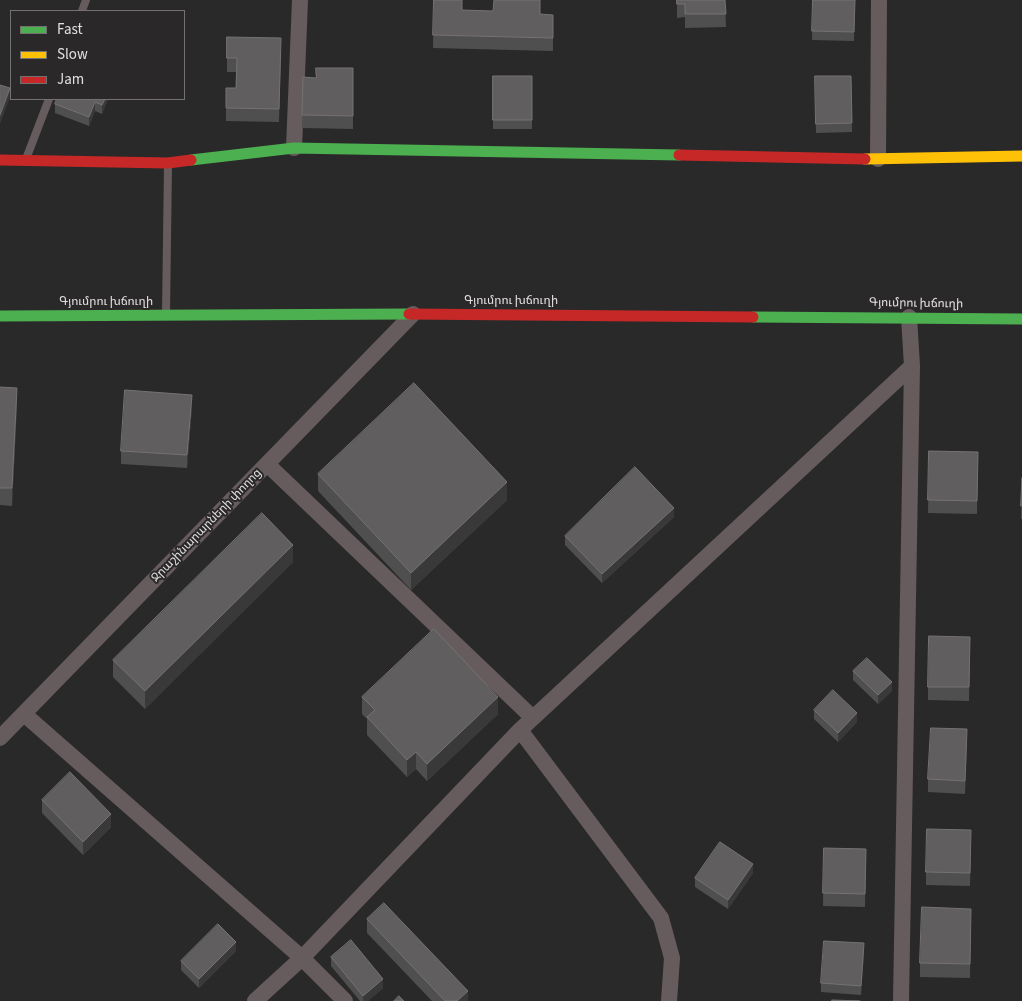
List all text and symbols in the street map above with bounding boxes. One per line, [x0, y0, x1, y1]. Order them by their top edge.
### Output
legend [10, 10, 185, 100]
text: Fast [57, 19, 83, 40]
text: Slow [57, 44, 88, 65]
text: Jam [57, 69, 84, 90]
street label: Գյումրու խճուղի [464, 294, 558, 308]
street label: Գյումրու խճուղի [59, 295, 153, 309]
street label: Գյումրու խճուղի [869, 296, 963, 312]
street label: Ջրաշինարարների փողոց [149, 466, 265, 586]

